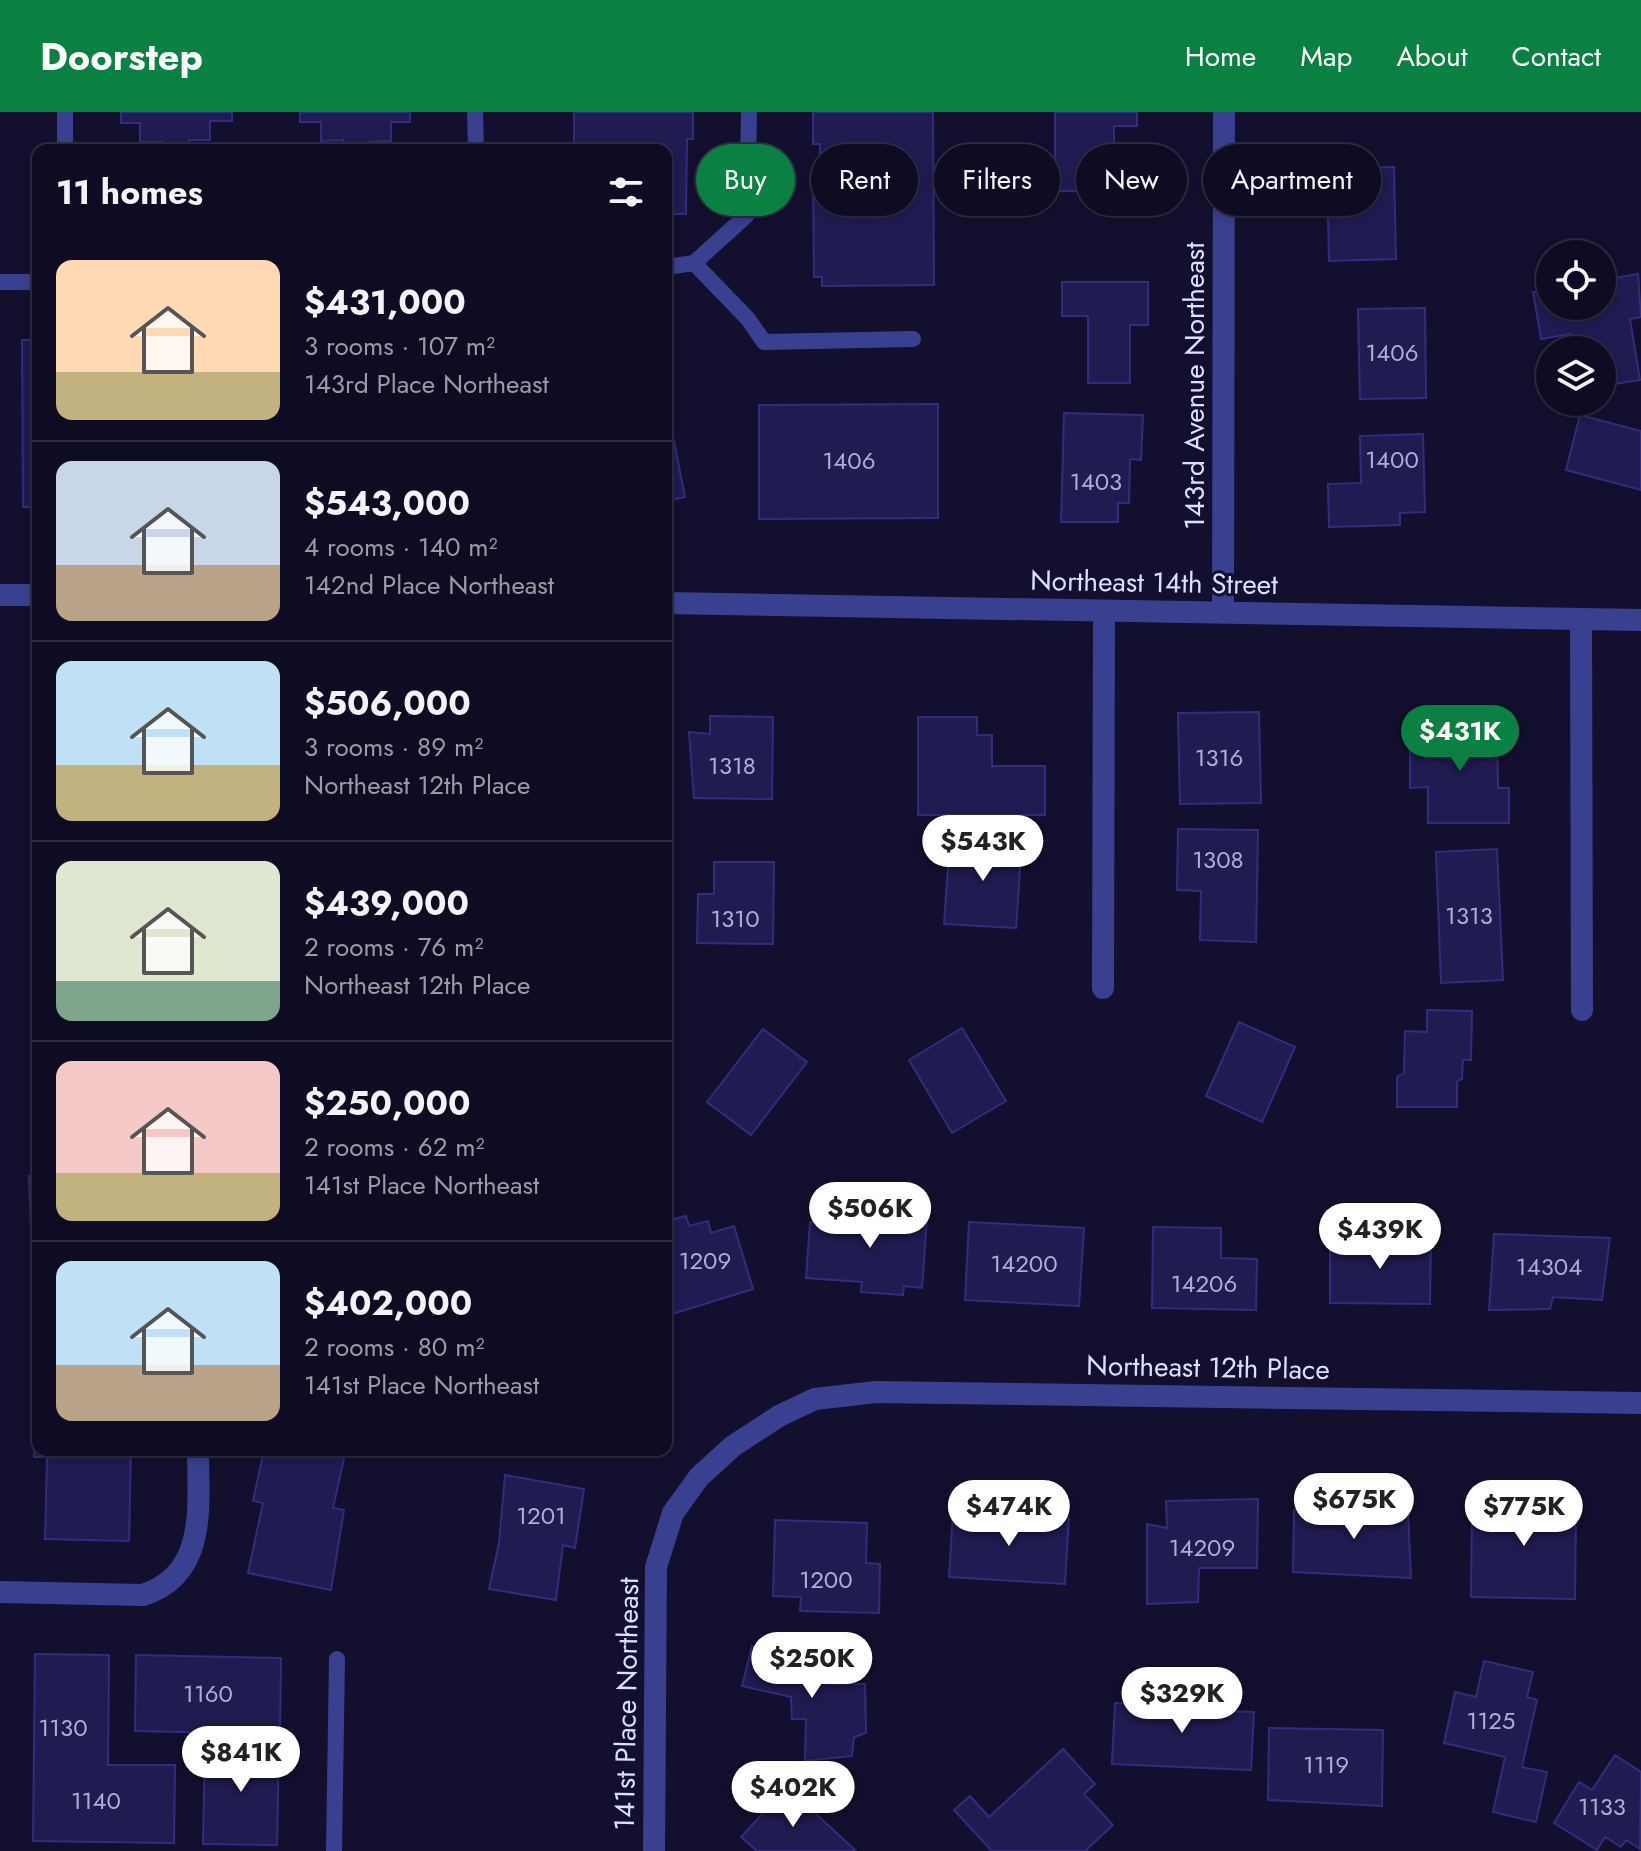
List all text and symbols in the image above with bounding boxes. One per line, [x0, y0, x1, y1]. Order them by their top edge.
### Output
text: Doorstep [40, 29, 203, 84]
text: Home [1185, 36, 1256, 77]
text: Map [1300, 36, 1352, 77]
text: About [1396, 36, 1468, 77]
text: Contact [1512, 36, 1601, 77]
chip: Buy [696, 144, 795, 216]
chip: Rent [811, 144, 918, 216]
chip: Filters [934, 144, 1060, 216]
chip: New [1076, 144, 1187, 216]
chip: Apartment [1203, 144, 1381, 216]
text: 11 homes [56, 168, 203, 217]
icon: filters [604, 170, 648, 214]
map controls [1536, 240, 1616, 416]
button: locate [1536, 240, 1616, 320]
street label: 143rd Avenue Northeast [1174, 242, 1215, 530]
text: $431,000 [304, 278, 466, 327]
icon: home [120, 292, 216, 388]
text: 3 rooms · 107 m² [304, 327, 495, 365]
house number: 1406 [1365, 335, 1419, 370]
button: layers [1536, 336, 1616, 416]
text: 143rd Place Northeast [304, 365, 549, 403]
house number: 1400 [1365, 442, 1419, 477]
house number: 1406 [822, 443, 876, 478]
house number: 1403 [1070, 464, 1122, 499]
text: $543,000 [304, 479, 470, 528]
icon: home [120, 493, 216, 589]
text: 4 rooms · 140 m² [304, 528, 498, 566]
street label: Northeast 14th Street [1030, 560, 1279, 605]
text: 142nd Place Northeast [304, 566, 554, 604]
text: $506,000 [304, 679, 471, 728]
icon: home [120, 693, 216, 789]
pin: $431K [1404, 705, 1516, 773]
text: $431K [1419, 712, 1501, 750]
text: 3 rooms · 89 m² [304, 728, 483, 766]
house number: 1316 [1195, 740, 1243, 775]
house number: 1318 [708, 748, 756, 783]
text: Northeast 12th Place [304, 766, 530, 804]
pin: $543K [927, 815, 1039, 883]
text: $543K [940, 822, 1026, 860]
house number: 1308 [1192, 842, 1244, 877]
text: $439,000 [304, 879, 469, 928]
icon: home [120, 893, 216, 989]
house number: 1313 [1445, 898, 1493, 933]
house number: 1310 [710, 901, 760, 936]
text: 2 rooms · 76 m² [304, 928, 483, 966]
text: Northeast 12th Place [304, 966, 530, 1004]
text: $250,000 [304, 1079, 470, 1128]
icon: home [120, 1093, 216, 1189]
text: 2 rooms · 62 m² [304, 1128, 485, 1166]
text: 141st Place Northeast [304, 1166, 539, 1204]
pin: $506K [814, 1182, 926, 1250]
text: $506K [827, 1189, 913, 1227]
pin: $439K [1324, 1203, 1436, 1271]
text: $439K [1337, 1210, 1423, 1248]
house number: 1209 [679, 1243, 731, 1278]
house number: 14200 [990, 1246, 1058, 1281]
house number: 14304 [1516, 1249, 1582, 1284]
house number: 14206 [1171, 1266, 1237, 1301]
text: $402,000 [304, 1279, 472, 1328]
icon: home [120, 1293, 216, 1389]
text: 2 rooms · 80 m² [304, 1328, 485, 1366]
street label: Northeast 12th Place [1086, 1345, 1330, 1390]
text: 141st Place Northeast [304, 1366, 539, 1404]
pin: $675K [1298, 1473, 1410, 1541]
pin: $474K [953, 1480, 1065, 1548]
text: $675K [1312, 1480, 1396, 1518]
pin: $775K [1468, 1480, 1580, 1548]
text: $474K [966, 1487, 1052, 1525]
text: $775K [1483, 1487, 1565, 1525]
house number: 1201 [516, 1498, 566, 1533]
house number: 14209 [1169, 1530, 1235, 1565]
house number: 1200 [799, 1562, 853, 1597]
street label: 141st Place Northeast [604, 1577, 649, 1831]
pin: $250K [756, 1632, 868, 1700]
text: $250K [769, 1639, 855, 1677]
pin: $329K [1126, 1667, 1238, 1735]
text: $329K [1140, 1674, 1224, 1712]
house number: 1160 [183, 1676, 233, 1711]
house number: 1125 [1467, 1703, 1515, 1738]
house number: 1130 [38, 1710, 88, 1745]
pin: $841K [185, 1726, 297, 1794]
text: $841K [200, 1733, 282, 1771]
house number: 1119 [1303, 1747, 1349, 1782]
pin: $402K [737, 1761, 849, 1829]
text: $402K [750, 1768, 836, 1806]
house number: 1140 [71, 1783, 121, 1818]
house number: 1133 [1578, 1789, 1626, 1824]

